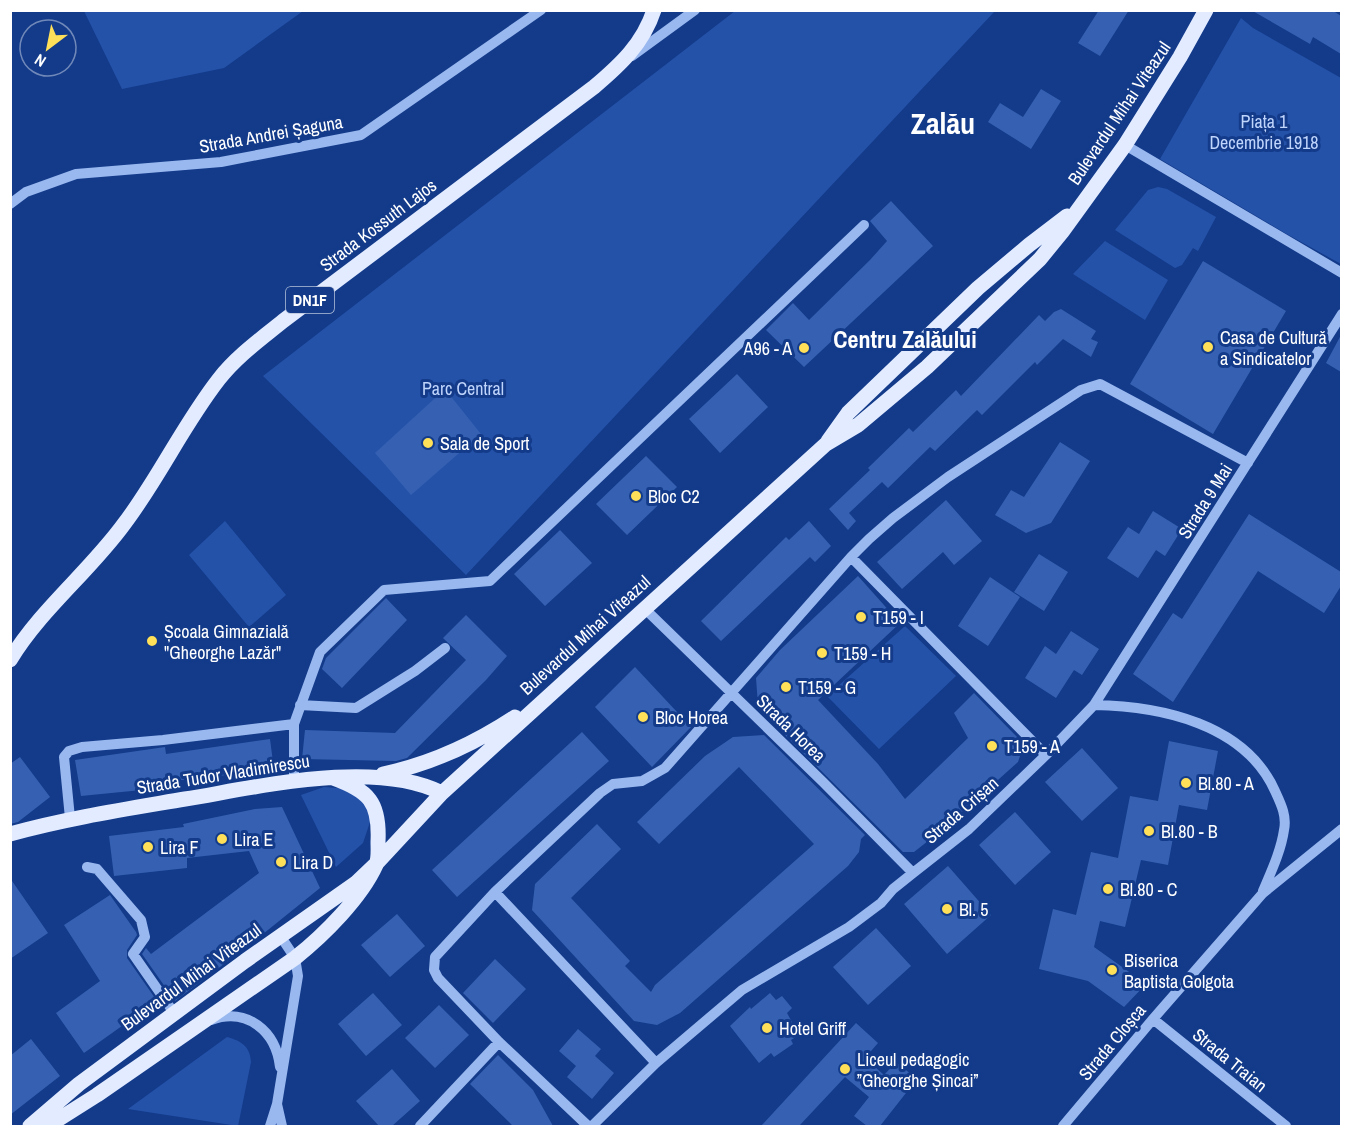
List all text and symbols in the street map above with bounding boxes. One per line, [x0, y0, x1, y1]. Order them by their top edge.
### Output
north arrow [18, 18, 78, 78]
street label: Bulevardul Mihai Viteazul [1062, 36, 1176, 190]
text: N [30, 49, 50, 73]
district label: Zalău [911, 103, 975, 143]
street label: Strada Andrei Șaguna [197, 109, 345, 159]
park label: Piața 1 Decembrie 1918 [1209, 109, 1319, 155]
street label: Strada Kossuth Lajos [314, 173, 442, 277]
road number: DN1F [286, 287, 334, 313]
district label: Centru Zalăului [833, 323, 977, 355]
place label: Casa de Cultură a Sindicatelor [1220, 325, 1327, 371]
place label: A96 - A [743, 336, 792, 361]
marker: Casa de Cultură a Sindicatelor [1201, 340, 1215, 354]
marker: A96 - A [797, 341, 811, 355]
park label: Parc Central [422, 376, 504, 401]
place label: Sala de Sport [440, 431, 529, 456]
marker: Sala de Sport [421, 436, 435, 450]
street label: Strada 9 Mai [1172, 459, 1238, 543]
place label: Bloc C2 [648, 484, 700, 509]
marker: Bloc C2 [629, 489, 643, 503]
street label: Bulevardul Mihai Viteazul [514, 570, 656, 700]
place label: T159 - I [873, 605, 924, 630]
marker: T159 - I [854, 610, 868, 624]
place label: Școala Gimnazială "Gheorghe Lazăr" [164, 619, 289, 665]
marker: Școala Gimnazială "Gheorghe Lazăr" [145, 634, 159, 648]
place label: T159 - H [834, 641, 891, 666]
marker: T159 - H [815, 646, 829, 660]
place label: T159 - G [798, 675, 856, 700]
marker: T159 - G [779, 680, 793, 694]
street label: Strada Horea [751, 689, 831, 767]
place label: Bloc Horea [655, 705, 728, 730]
marker: Bloc Horea [636, 710, 650, 724]
place label: T159 - A [1004, 734, 1060, 759]
marker: T159 - A [985, 739, 999, 753]
street label: Strada Tudor Vladimirescu [135, 748, 311, 800]
street label: Strada Crișan [918, 771, 1004, 849]
place label: Bl.80 - A [1198, 771, 1254, 796]
marker: Bl.80 - A [1179, 776, 1193, 790]
place label: Bl.80 - B [1161, 819, 1218, 844]
marker: Bl.80 - B [1142, 824, 1156, 838]
place label: Lira E [234, 827, 273, 852]
marker: Lira E [215, 832, 229, 846]
place label: Lira F [160, 835, 199, 860]
marker: Lira F [141, 840, 155, 854]
place label: Lira D [293, 850, 333, 875]
marker: Lira D [274, 855, 288, 869]
place label: Bl.80 - C [1120, 877, 1177, 902]
marker: Bl.80 - C [1101, 882, 1115, 896]
place label: Bl. 5 [959, 897, 989, 922]
marker: Bl. 5 [940, 902, 954, 916]
street label: Bulevardul Mihai Viteazul [116, 918, 266, 1036]
place label: Biserica Baptista Golgota [1124, 948, 1234, 994]
marker: Biserica Baptista Golgota [1105, 963, 1119, 977]
street label: Strada Cloșca [1073, 998, 1151, 1086]
place label: Hotel Griff [779, 1016, 846, 1041]
marker: Hotel Griff [760, 1021, 774, 1035]
street label: Strada Traian [1187, 1022, 1273, 1098]
place label: Liceul pedagogic ”Gheorghe Șincai” [857, 1047, 979, 1093]
marker: Liceul pedagogic ”Gheorghe Șincai” [838, 1062, 852, 1076]

